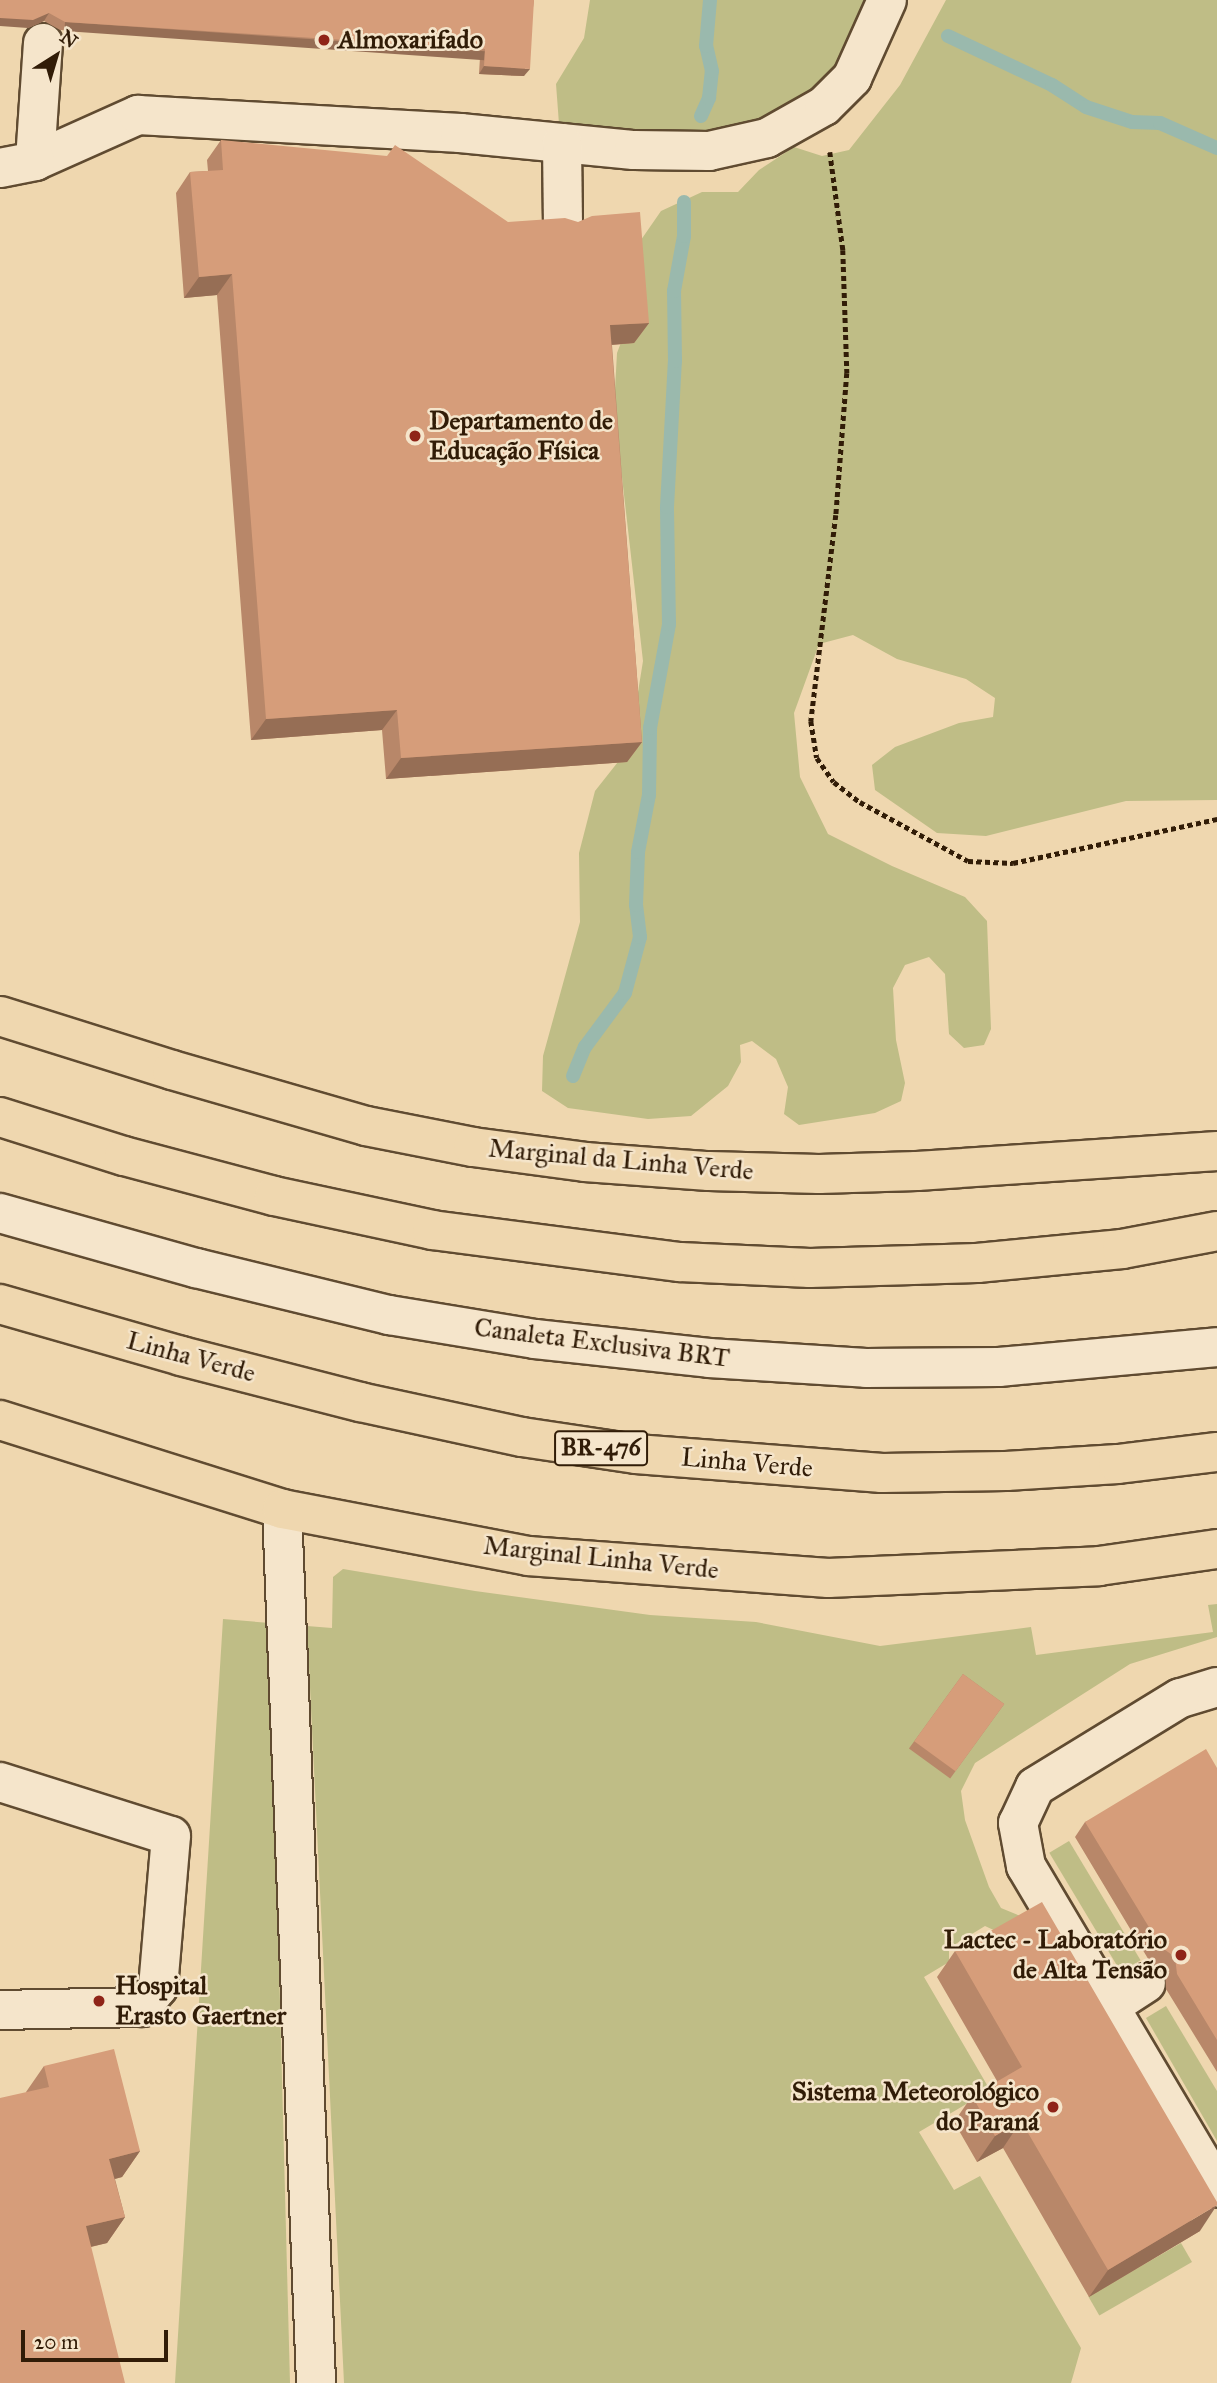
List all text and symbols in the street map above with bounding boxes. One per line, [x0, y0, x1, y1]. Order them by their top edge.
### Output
north arrow [21, 21, 91, 91]
place label: Almoxarifado [338, 24, 483, 56]
text: N [56, 25, 82, 53]
marker: Almoxarifado [316, 32, 332, 48]
place label: Departamento de Educação Física [429, 405, 613, 466]
marker: Departamento de Educação Física [407, 428, 423, 444]
street label: Marginal da Linha Verde [487, 1133, 755, 1187]
street label: Canaleta Exclusiva BRT [472, 1312, 732, 1374]
street label: Linha Verde [123, 1325, 259, 1389]
road number: BR-476 [554, 1428, 648, 1468]
street label: Linha Verde [680, 1442, 814, 1484]
street label: Marginal Linha Verde [482, 1530, 720, 1586]
place label: Lactec - Laboratório de Alta Tensão [944, 1924, 1167, 1986]
marker: Lactec - Laboratório de Alta Tensão [1173, 1947, 1189, 1963]
place label: Hospital Erasto Gaertner [115, 1970, 286, 2032]
marker: Hospital Erasto Gaertner [89, 1991, 109, 2011]
place label: Sistema Meteorológico do Paraná [792, 2076, 1039, 2138]
marker: Sistema Meteorológico do Paraná [1045, 2099, 1061, 2115]
scale bar [24, 2316, 172, 2360]
text: 20 m [34, 2329, 79, 2355]

